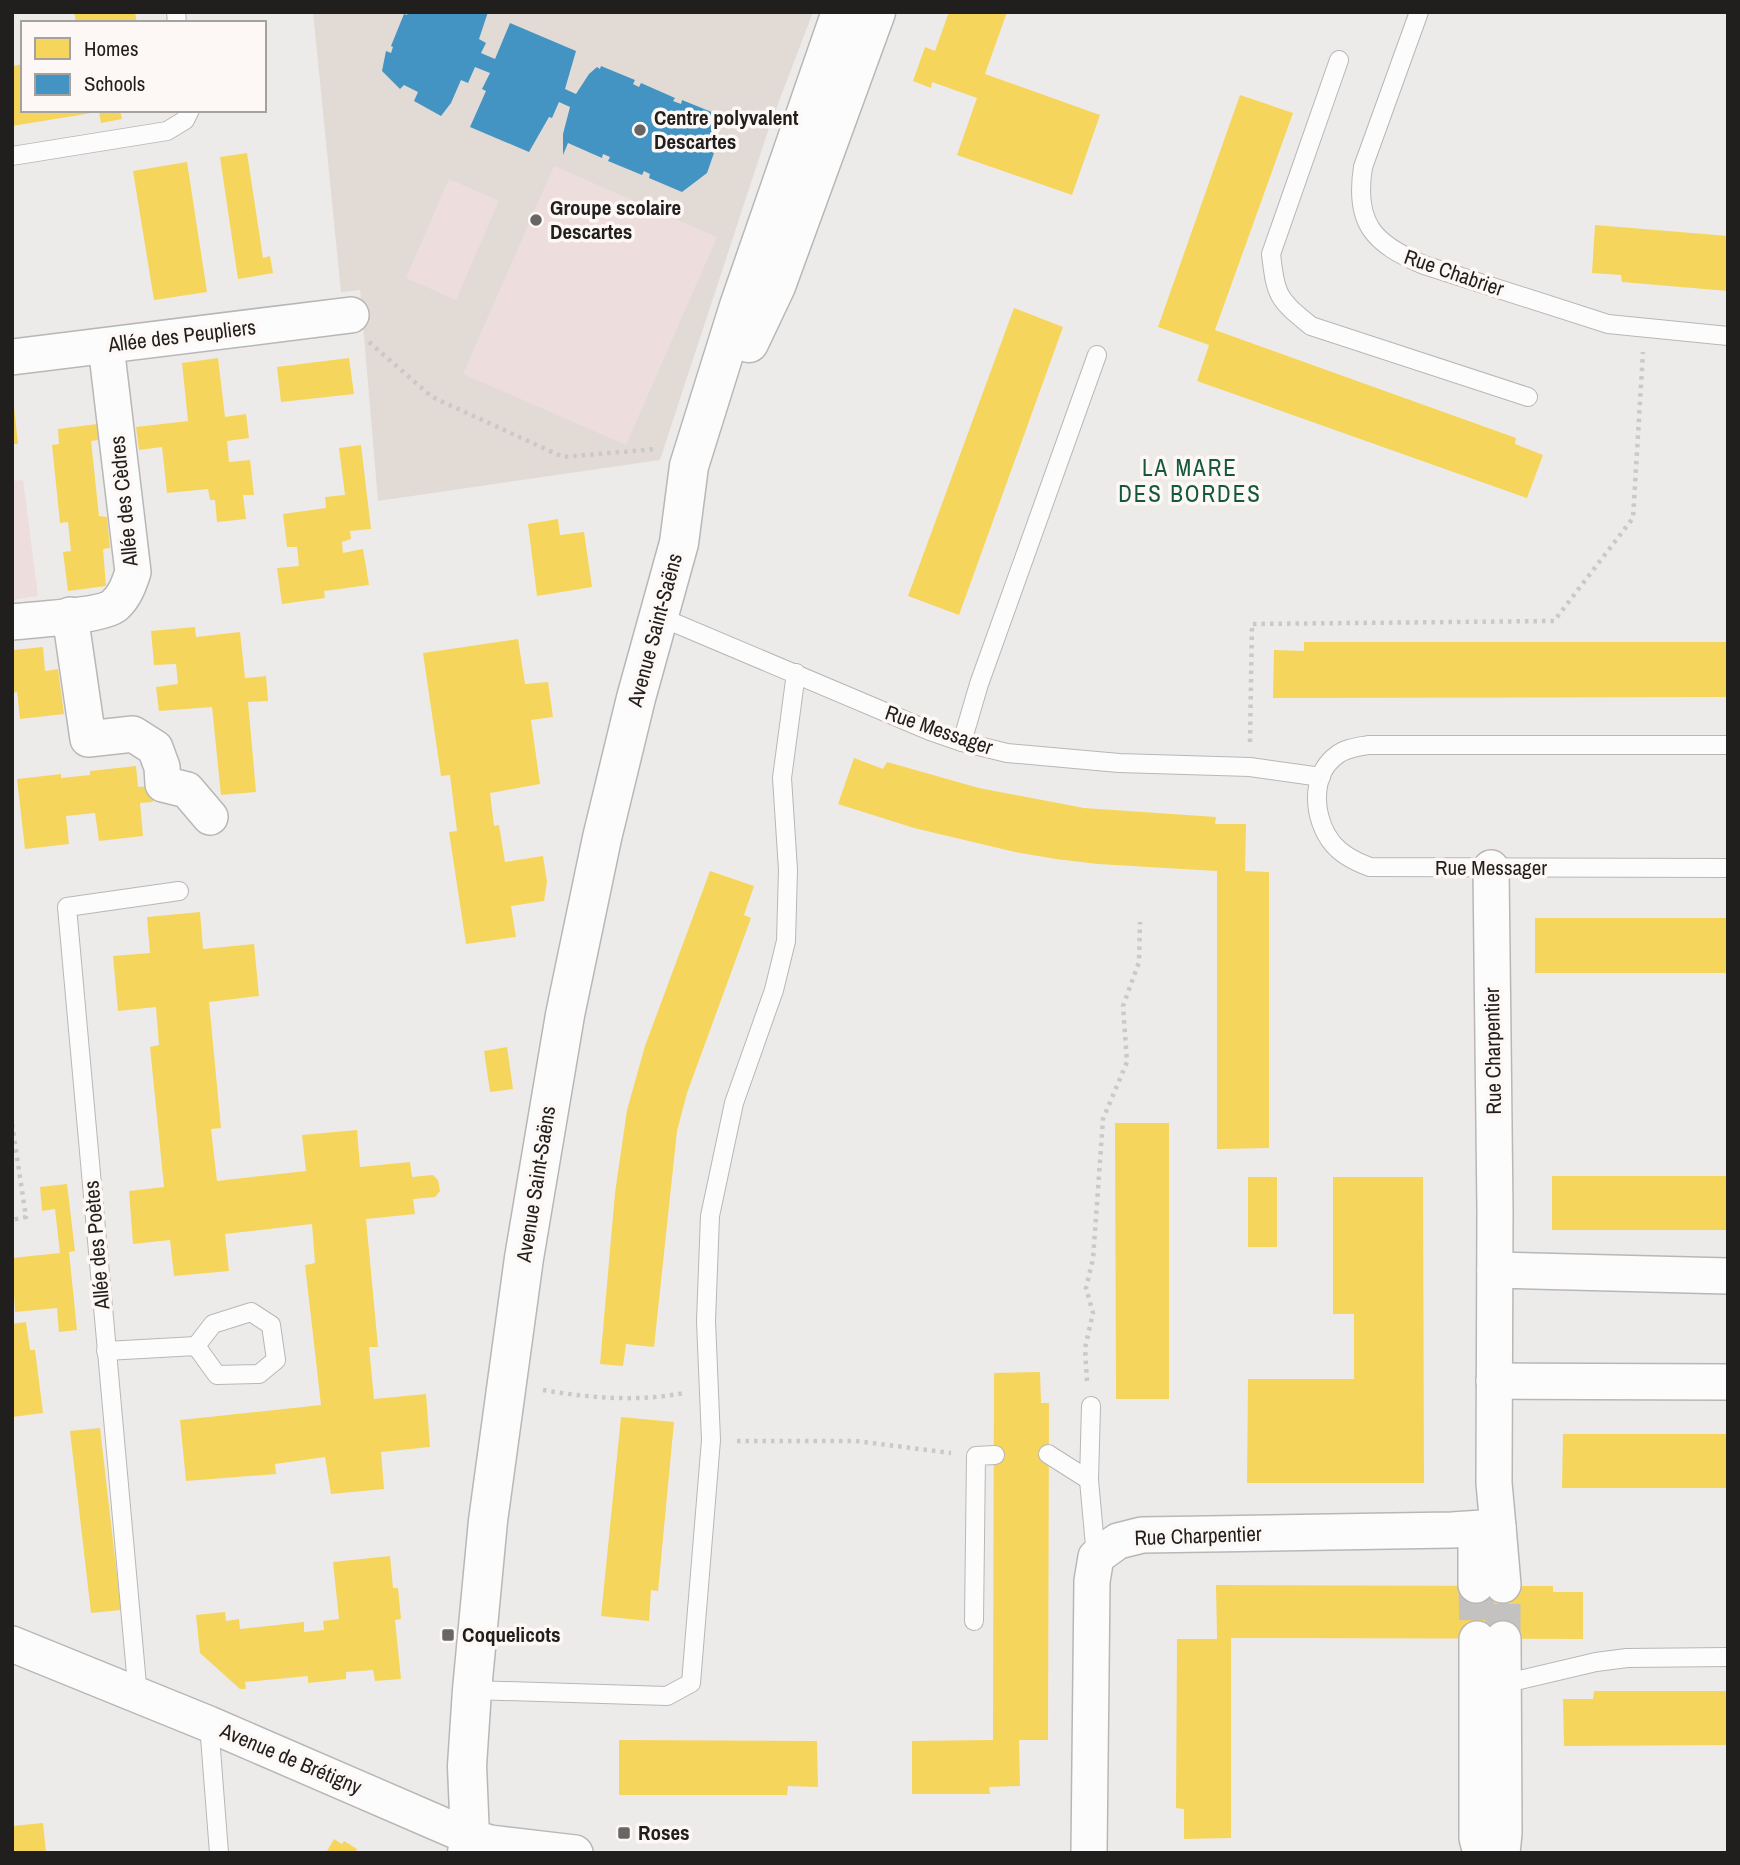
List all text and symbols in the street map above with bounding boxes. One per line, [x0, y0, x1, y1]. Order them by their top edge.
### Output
legend [21, 21, 266, 112]
text: Homes [84, 34, 139, 63]
text: Schools [84, 69, 145, 98]
place label: Centre polyvalent Descartes [654, 103, 799, 156]
marker: Centre polyvalent Descartes [632, 122, 648, 138]
place label: Groupe scolaire Descartes [550, 193, 681, 246]
marker: Groupe scolaire Descartes [528, 212, 544, 228]
street label: Rue Chabrier [1401, 242, 1508, 303]
street label: Allée des Peupliers [106, 312, 257, 359]
street label: Allée des Cèdres [102, 434, 145, 569]
district label: LA MARE DES BORDES [1118, 452, 1262, 509]
street label: Avenue Saint-Saëns [620, 550, 689, 711]
street label: Rue Messager [882, 698, 997, 762]
street label: Rue Messager [1435, 853, 1547, 882]
street label: Rue Charpentier [1477, 987, 1508, 1115]
street label: Avenue Saint-Saëns [509, 1104, 562, 1265]
street label: Allée des Poètes [76, 1179, 117, 1312]
street label: Rue Charpentier [1134, 1519, 1262, 1552]
place label: Coquelicots [462, 1620, 561, 1649]
marker: Coquelicots [440, 1627, 456, 1643]
street label: Avenue de Brétigny [215, 1715, 367, 1802]
place label: Roses [638, 1818, 690, 1847]
marker: Roses [616, 1825, 632, 1841]

